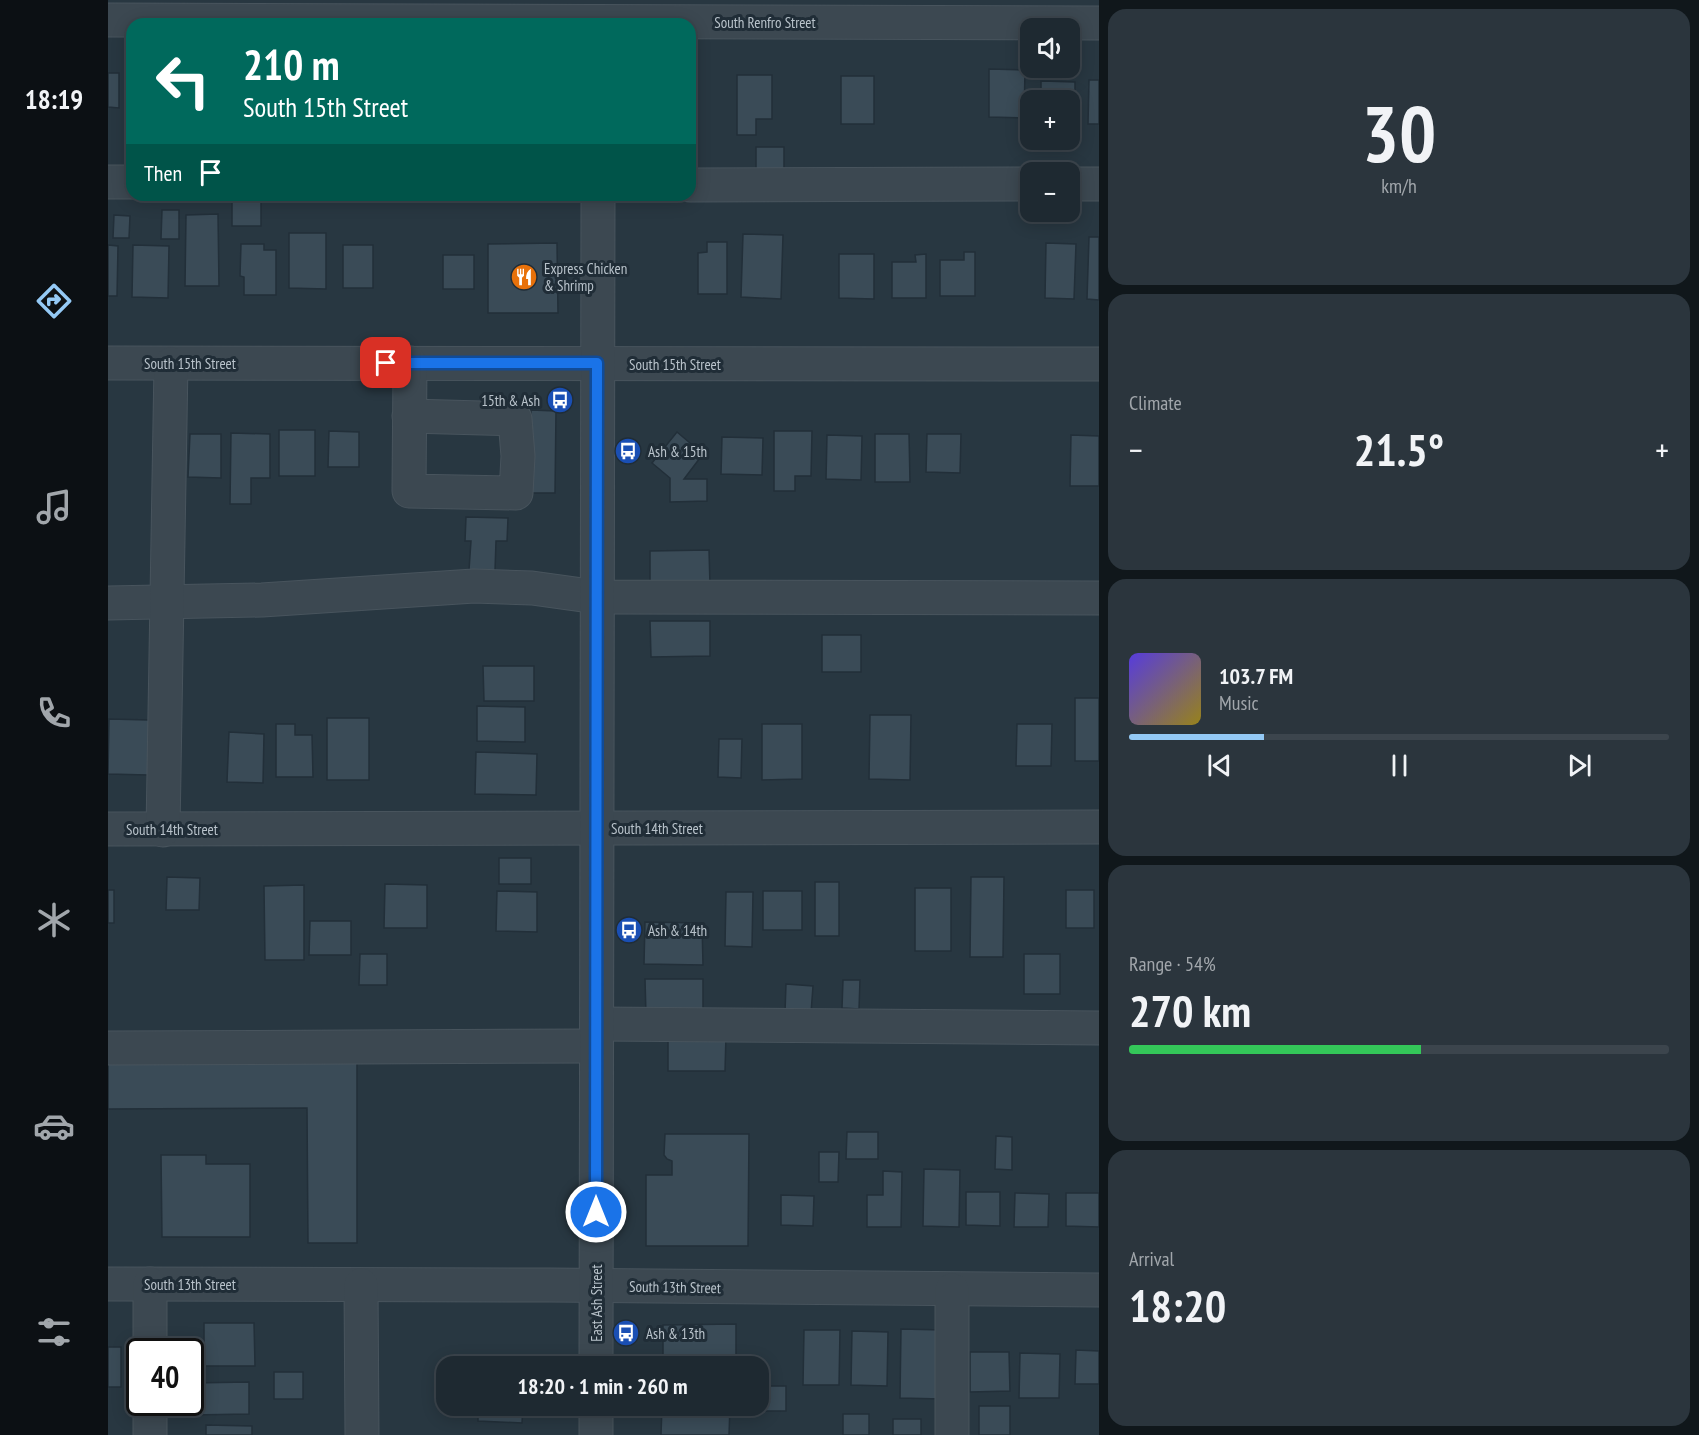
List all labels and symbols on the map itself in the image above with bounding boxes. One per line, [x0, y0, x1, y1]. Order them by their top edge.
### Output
street label: South Renfro Street [714, 13, 816, 32]
place label: Express Chicken & Shrimp [544, 259, 627, 295]
restaurant icon: Express Chicken & Shrimp [509, 262, 539, 292]
pin [360, 337, 411, 388]
street label: South 15th Street [144, 354, 236, 373]
street label: South 15th Street [629, 355, 721, 374]
bus stop icon: 15th & Ash [545, 385, 575, 415]
place label: 15th & Ash [481, 391, 540, 410]
bus stop icon: Ash & 15th [613, 436, 643, 466]
place label: Ash & 15th [648, 442, 707, 461]
street label: South 14th Street [611, 819, 703, 838]
street label: South 14th Street [126, 820, 218, 839]
bus stop icon: Ash & 14th [614, 915, 644, 945]
place label: Ash & 14th [648, 921, 707, 940]
position arrow [564, 1180, 628, 1244]
street label: East Ash Street [587, 1264, 606, 1342]
street label: South 13th Street [144, 1275, 236, 1294]
street label: South 13th Street [629, 1277, 721, 1297]
bus stop icon: Ash & 13th [611, 1318, 641, 1348]
place label: Ash & 13th [646, 1324, 705, 1343]
speed limit sign: 40 [126, 1338, 204, 1416]

